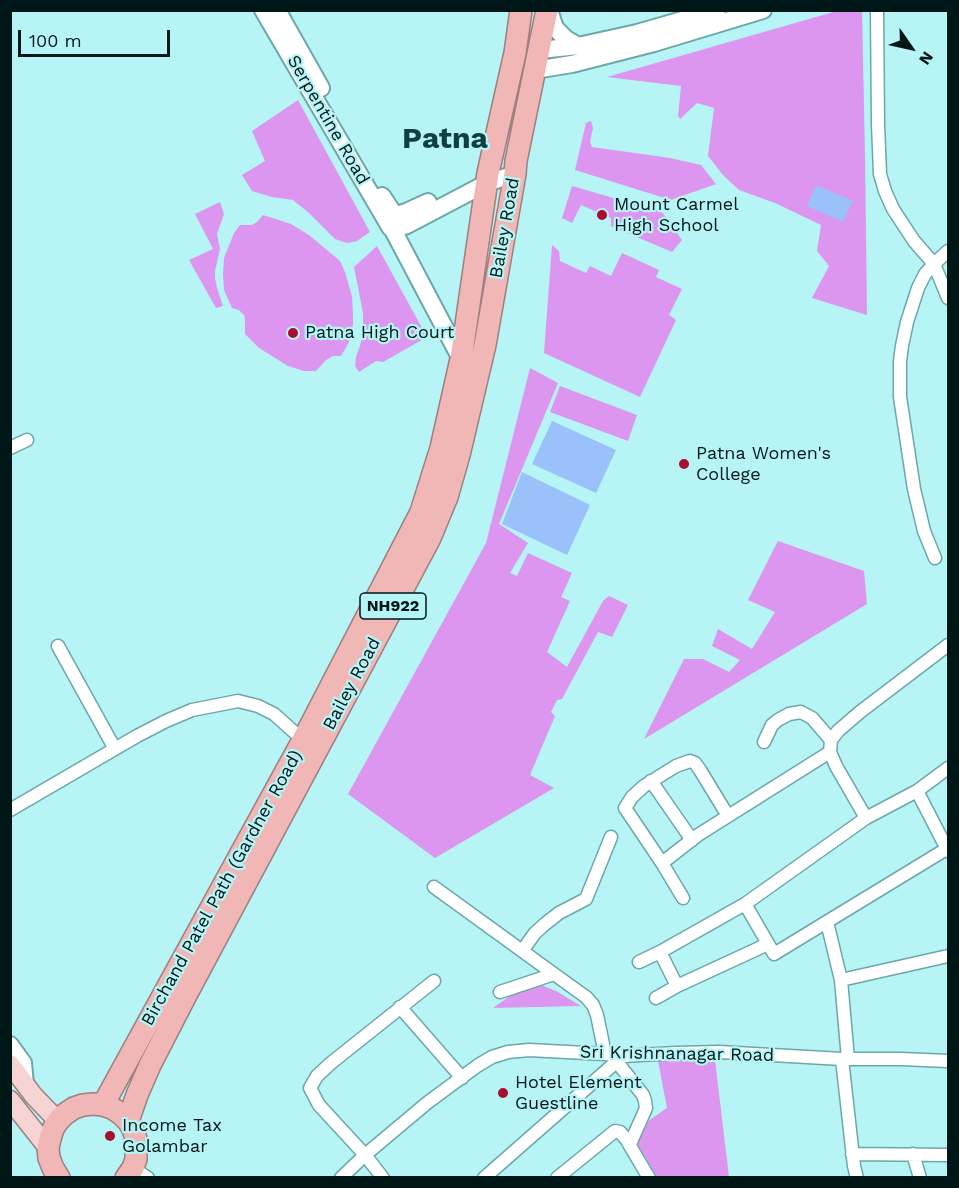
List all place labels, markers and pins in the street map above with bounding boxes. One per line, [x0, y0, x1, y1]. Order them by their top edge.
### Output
place label: Mount Carmel High School [614, 194, 739, 236]
marker: Mount Carmel High School [595, 208, 609, 222]
place label: Patna High Court [305, 322, 454, 344]
marker: Patna High Court [286, 326, 300, 340]
place label: Patna Women's College [696, 443, 831, 486]
marker: Patna Women's College [677, 457, 691, 471]
place label: Hotel Element Guestline [515, 1072, 642, 1114]
marker: Hotel Element Guestline [496, 1086, 510, 1100]
place label: Income Tax Golambar [122, 1115, 222, 1158]
marker: Income Tax Golambar [103, 1129, 117, 1143]

